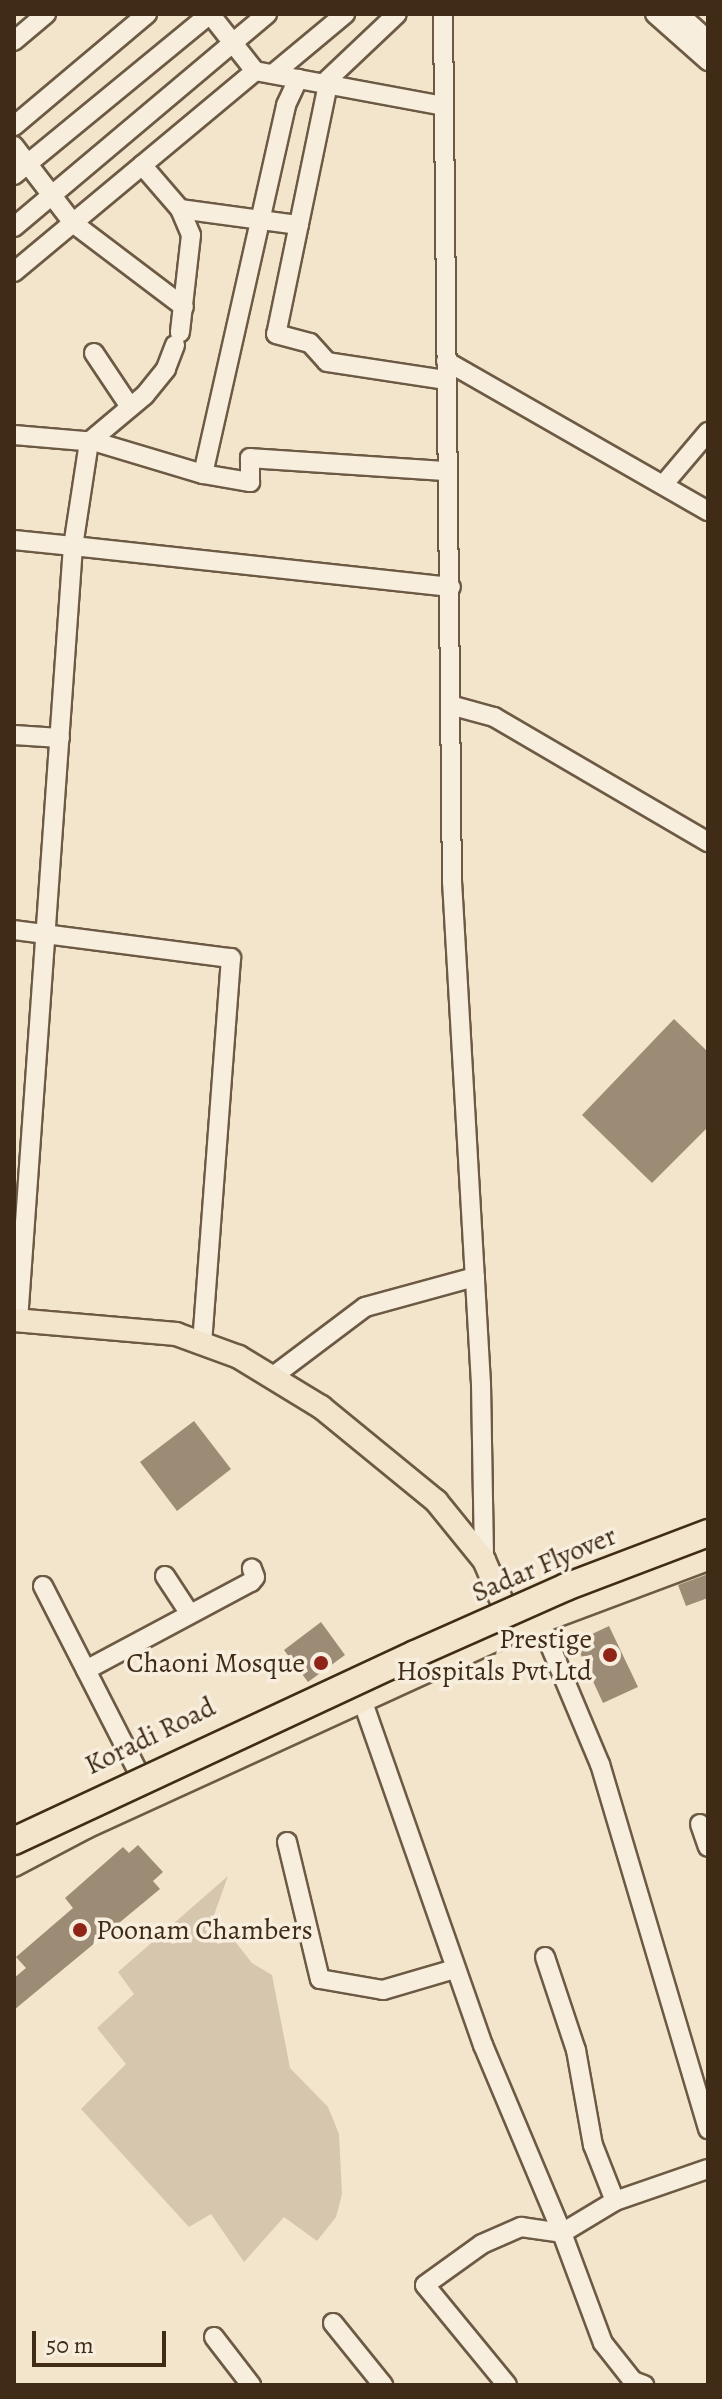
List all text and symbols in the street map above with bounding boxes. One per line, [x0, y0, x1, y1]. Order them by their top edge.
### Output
street label: Sadar Flyover [467, 1519, 621, 1609]
place label: Prestige Hospitals Pvt Ltd [396, 1622, 592, 1688]
marker: Prestige Hospitals Pvt Ltd [599, 1644, 621, 1666]
place label: Chaoni Mosque [126, 1646, 305, 1680]
marker: Chaoni Mosque [312, 1654, 330, 1672]
street label: Koradi Road [79, 1690, 221, 1782]
place label: Poonam Chambers [96, 1913, 313, 1947]
marker: Poonam Chambers [71, 1921, 89, 1939]
scale bar [36, 2315, 170, 2365]
text: 50 m [46, 2329, 94, 2361]

